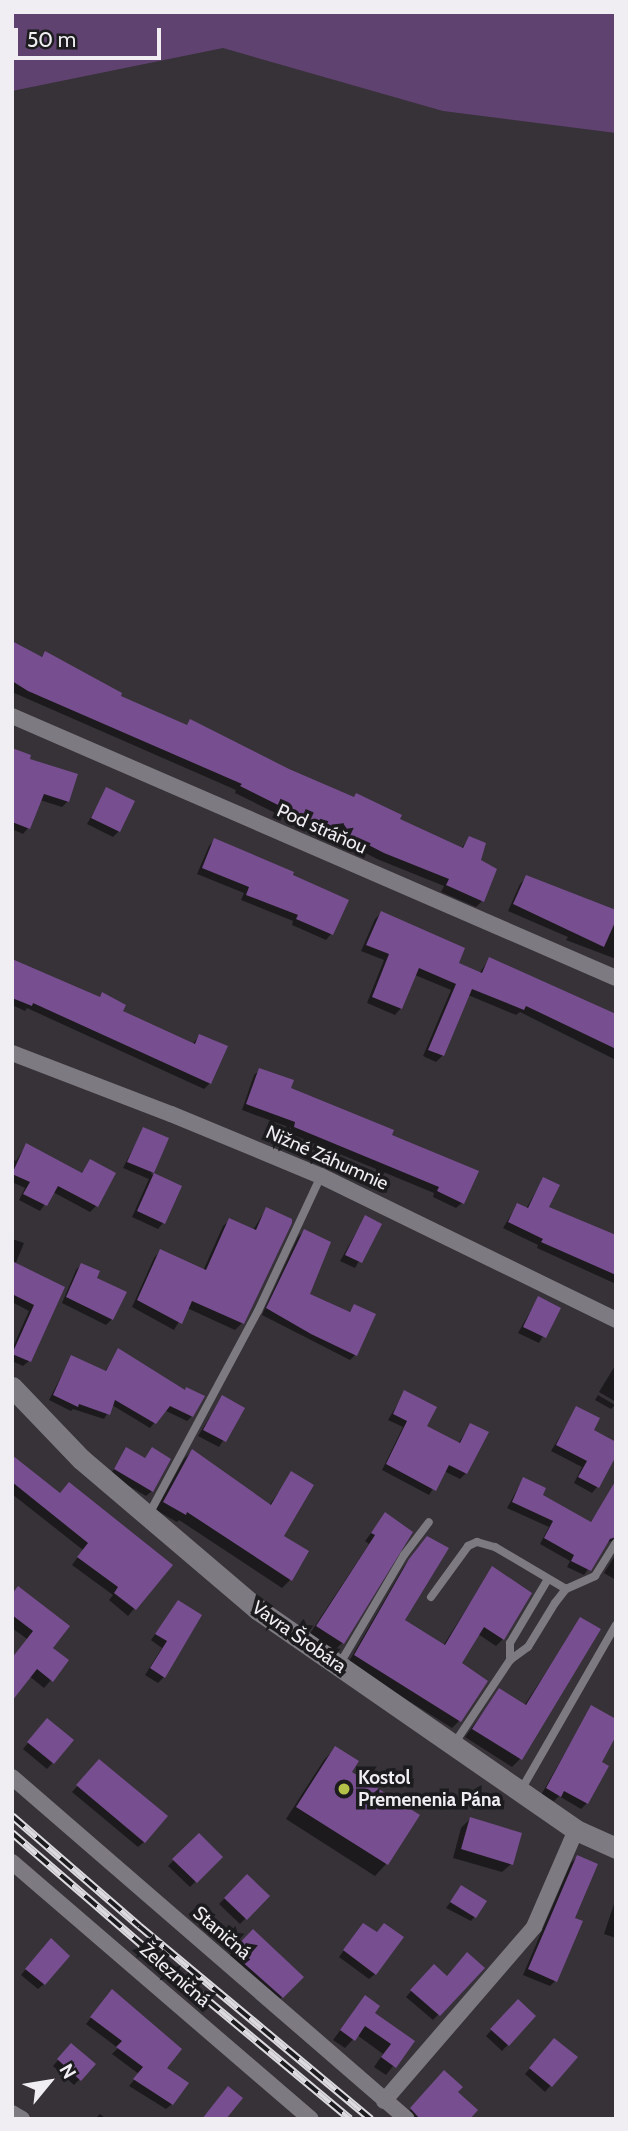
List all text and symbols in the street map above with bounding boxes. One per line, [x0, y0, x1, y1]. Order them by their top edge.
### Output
scale bar [18, 14, 164, 58]
text: 50 m [27, 27, 76, 52]
street label: Pod stráňou [273, 799, 371, 859]
street label: Nižné Záhumnie [262, 1121, 392, 1195]
street label: Vavra Šrobára [247, 1596, 351, 1678]
place label: Kostol Premenenia Pána [358, 1767, 501, 1811]
marker: Kostol Premenenia Pána [336, 1781, 352, 1797]
street label: Staničná [188, 1902, 256, 1964]
street label: Železničná [135, 1938, 215, 2012]
north arrow [14, 2047, 84, 2117]
text: N [54, 2060, 81, 2083]

